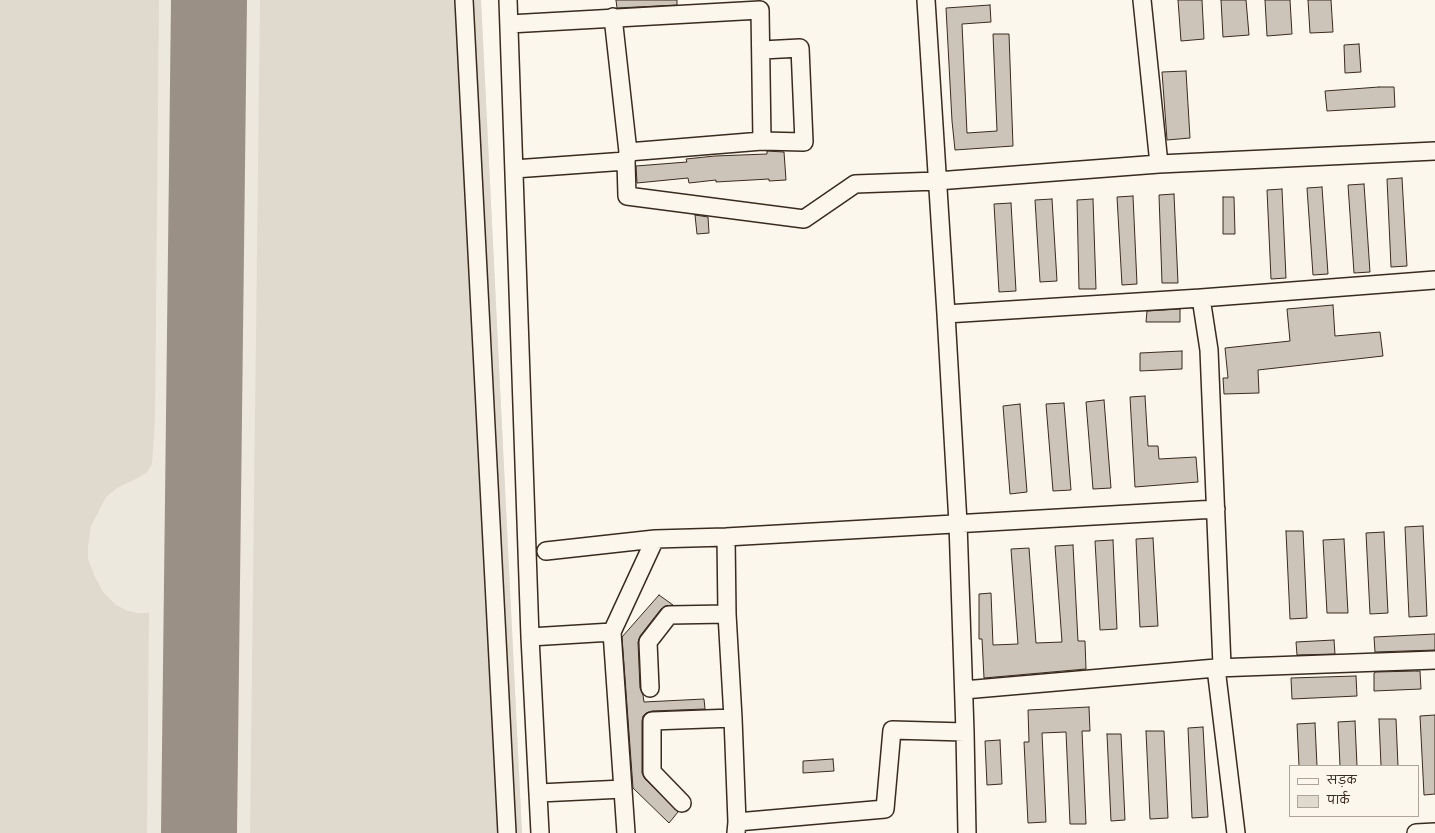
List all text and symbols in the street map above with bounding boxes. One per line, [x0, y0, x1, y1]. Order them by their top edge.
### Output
legend [1289, 765, 1419, 817]
text: सड़क [1327, 773, 1357, 788]
text: पार्क [1327, 793, 1350, 808]

